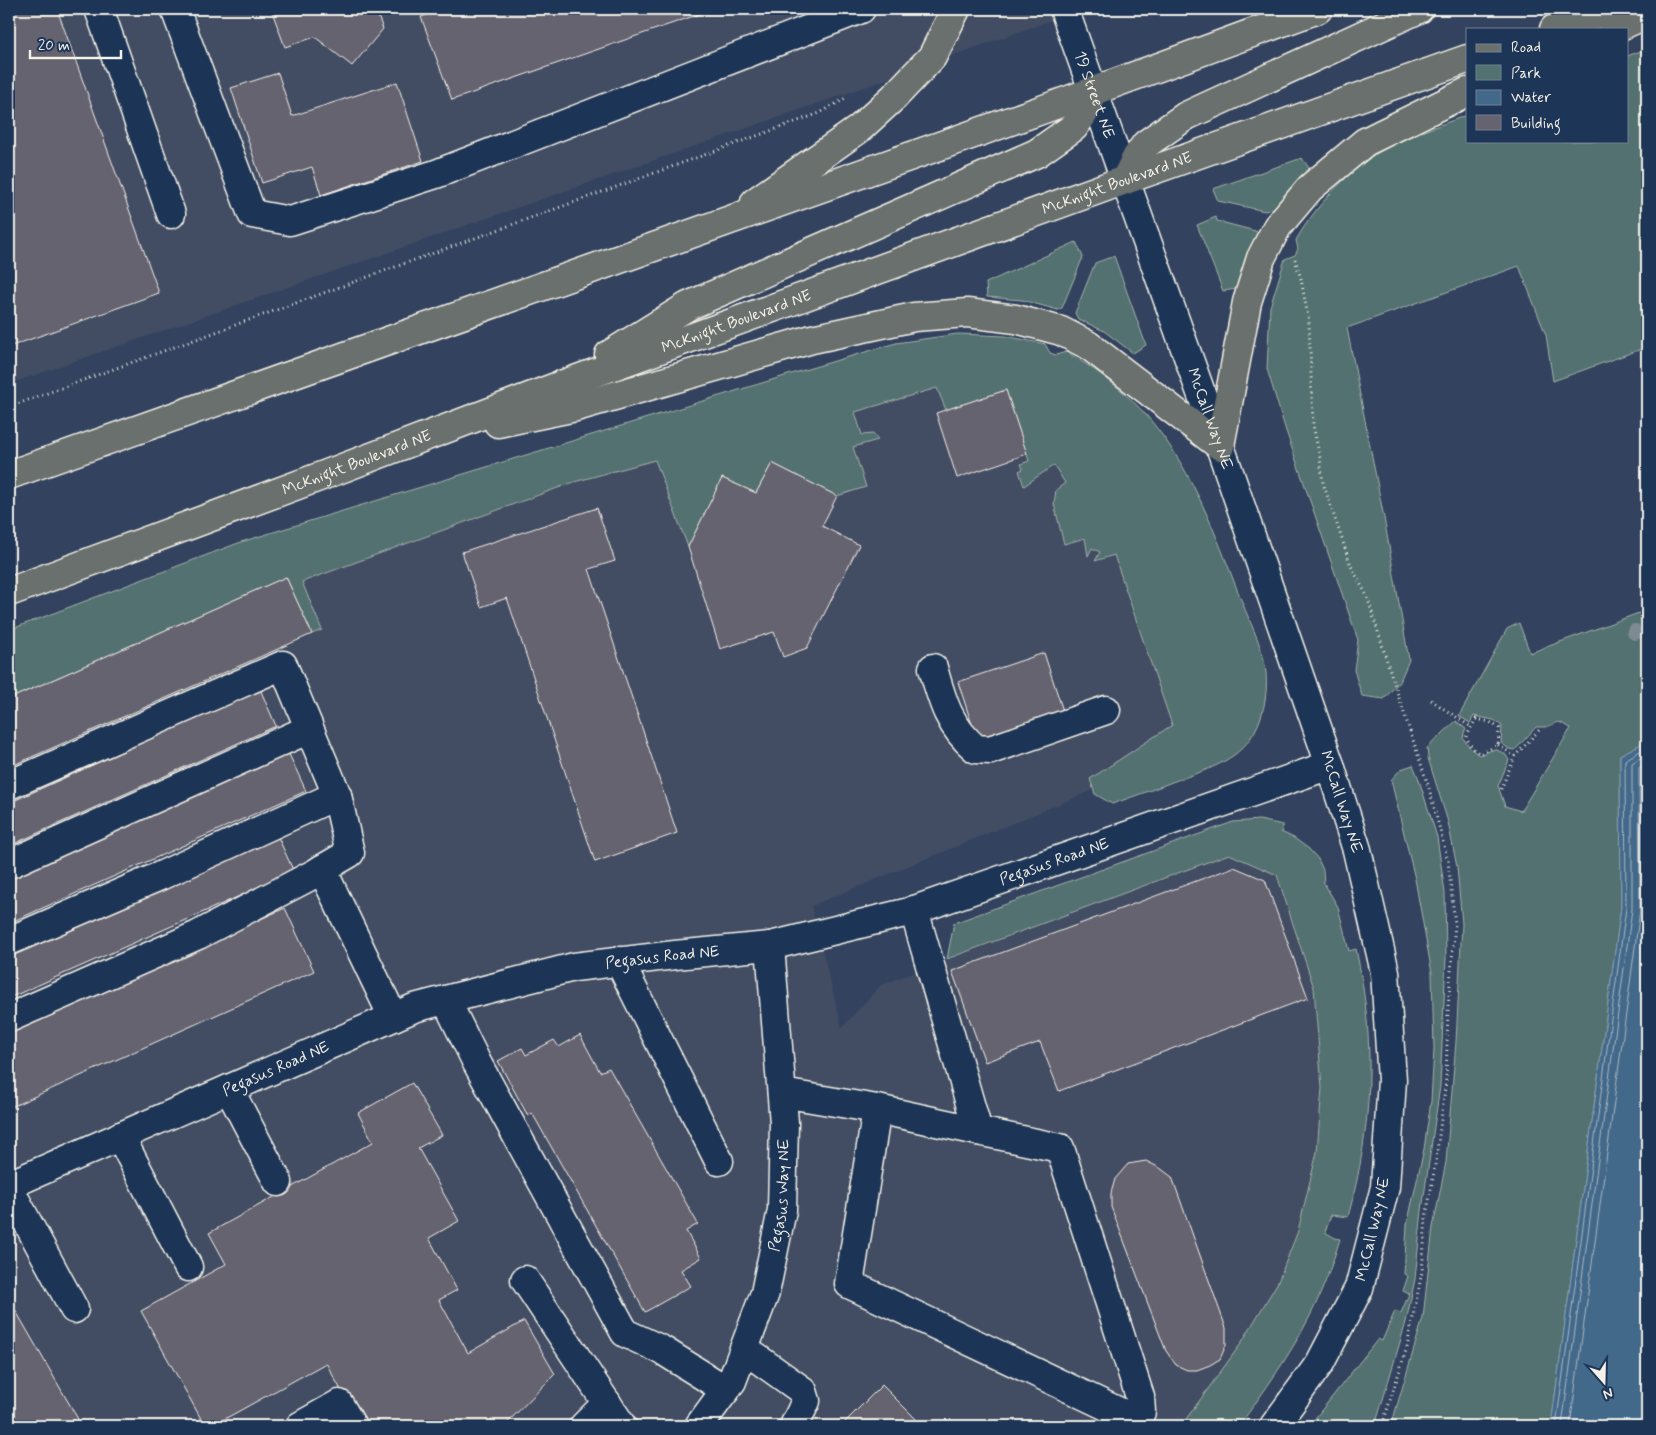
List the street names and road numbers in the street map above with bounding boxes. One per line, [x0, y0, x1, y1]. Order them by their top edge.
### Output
street label: 19 Street NE [1069, 48, 1120, 141]
street label: McKnight Boulevard NE [1039, 147, 1195, 220]
street label: McKnight Boulevard NE [658, 284, 814, 358]
street label: McCall Way NE [1182, 365, 1238, 472]
street label: McKnight Boulevard NE [279, 425, 434, 500]
street label: McCall Way NE [1315, 748, 1368, 856]
street label: Pegasus Road NE [997, 833, 1111, 890]
street label: Pegasus Road NE [604, 940, 720, 974]
street label: Pegasus Road NE [219, 1036, 332, 1101]
street label: Pegasus Way NE [763, 1139, 794, 1253]
street label: McCall Way NE [1351, 1175, 1395, 1283]

